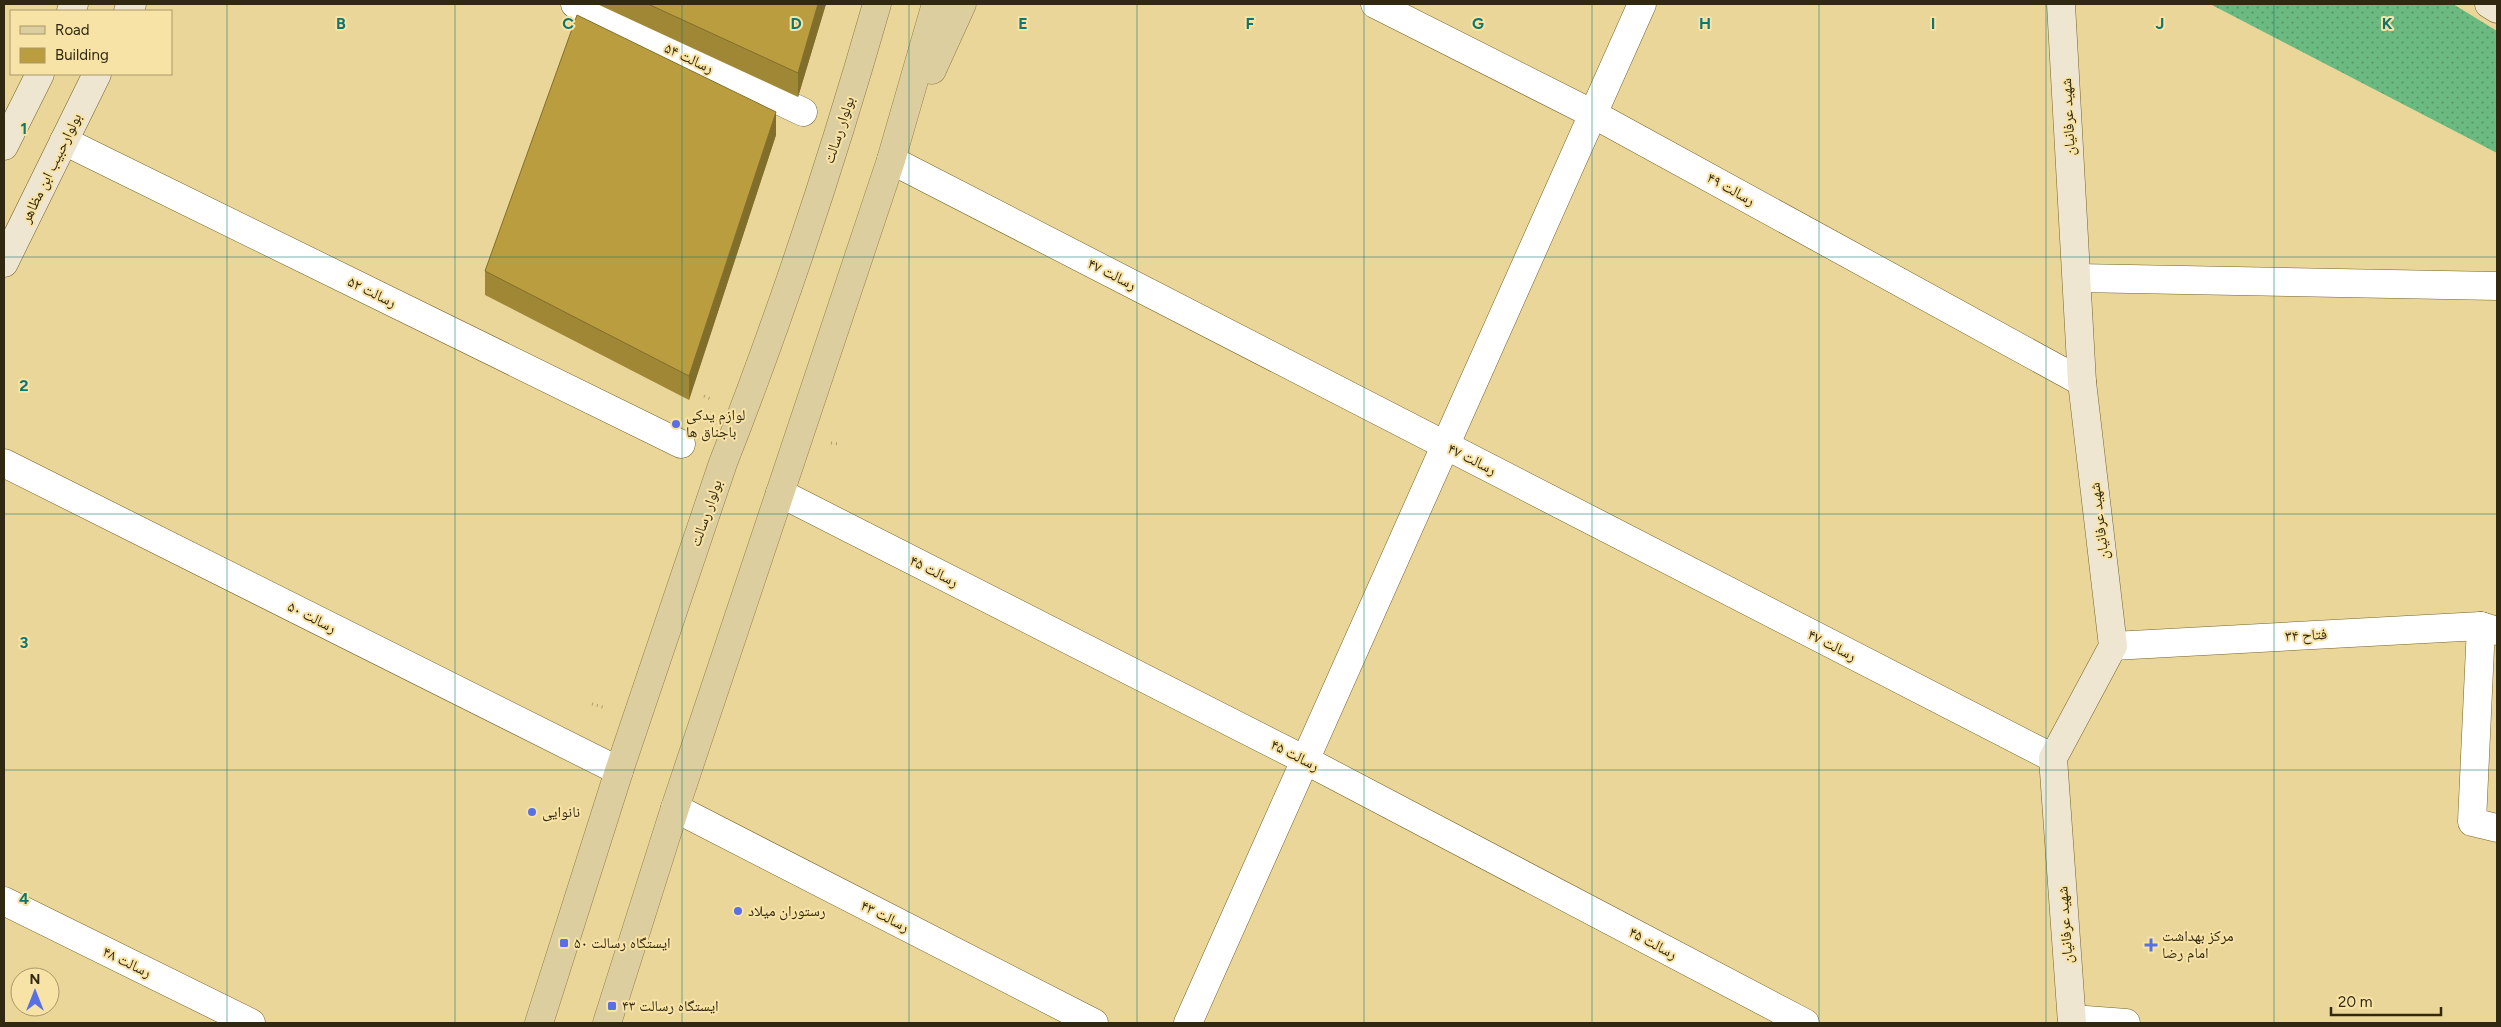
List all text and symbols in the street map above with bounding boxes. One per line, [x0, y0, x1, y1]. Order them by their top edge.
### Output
legend [10, 10, 172, 75]
text: B [336, 14, 346, 33]
text: C [562, 14, 574, 33]
text: D [790, 14, 802, 33]
text: E [1018, 14, 1028, 33]
text: F [1246, 14, 1255, 33]
text: G [1472, 14, 1484, 33]
text: H [1699, 14, 1711, 33]
text: I [1931, 14, 1935, 33]
text: J [2156, 14, 2164, 33]
text: K [2382, 14, 2393, 33]
text: Road [55, 21, 90, 39]
street label: رسالت ۵۴ [662, 39, 717, 77]
text: Building [55, 46, 109, 64]
street label: شهید عرفانیان [2057, 78, 2080, 156]
street label: بولوار رسالت [820, 94, 858, 166]
street label: بولوارحبیب ابن مظاهر [16, 110, 86, 227]
text: 1 [21, 119, 27, 138]
street label: رسالت ۴۹ [1704, 169, 1758, 210]
street label: رسالت ۴۷ [1085, 254, 1139, 294]
street label: رسالت ۵۲ [345, 272, 400, 312]
text: 2 [19, 376, 29, 395]
place label: لوازم یدکی باجناق ها [686, 406, 745, 442]
marker: لوازم یدکی باجناق ها [670, 418, 682, 430]
street label: رسالت ۴۷ [1445, 439, 1499, 479]
street label: بولوار رسالت [686, 477, 726, 549]
street label: شهید عرفانیان [2085, 481, 2114, 561]
street label: رسالت ۴۵ [907, 551, 961, 591]
street label: رسالت ۵۰ [285, 597, 339, 637]
street label: رسالت ۴۷ [1805, 625, 1859, 665]
street label: فتاح ۳۴ [2284, 625, 2328, 646]
text: 3 [20, 633, 29, 652]
street label: رسالت ۴۵ [1268, 735, 1322, 775]
place label: نانوایی [542, 803, 580, 822]
marker: نانوایی [526, 806, 538, 818]
street label: شهید عرفانیان [2053, 885, 2078, 964]
text: 4 [19, 889, 29, 908]
street label: رسالت ۴۳ [858, 896, 912, 936]
place label: رستوران میلاد [748, 902, 826, 921]
marker: رستوران میلاد [732, 905, 744, 917]
street label: رسالت ۴۵ [1626, 923, 1680, 963]
place label: مرکز بهداشت امام رضا [2162, 927, 2234, 963]
place label: ایستگاه رسالت ۵۰ [574, 934, 671, 952]
marker: ایستگاه رسالت ۵۰ [558, 937, 570, 949]
marker: مرکز بهداشت امام رضا [2144, 938, 2158, 952]
street label: رسالت ۴۸ [100, 942, 155, 982]
north arrow [10, 967, 60, 1017]
text: N [30, 971, 40, 988]
scale bar [2331, 984, 2441, 1016]
text: 20 m [2338, 993, 2372, 1011]
place label: ایستگاه رسالت ۴۳ [622, 997, 719, 1015]
marker: ایستگاه رسالت ۴۳ [606, 1000, 618, 1012]

